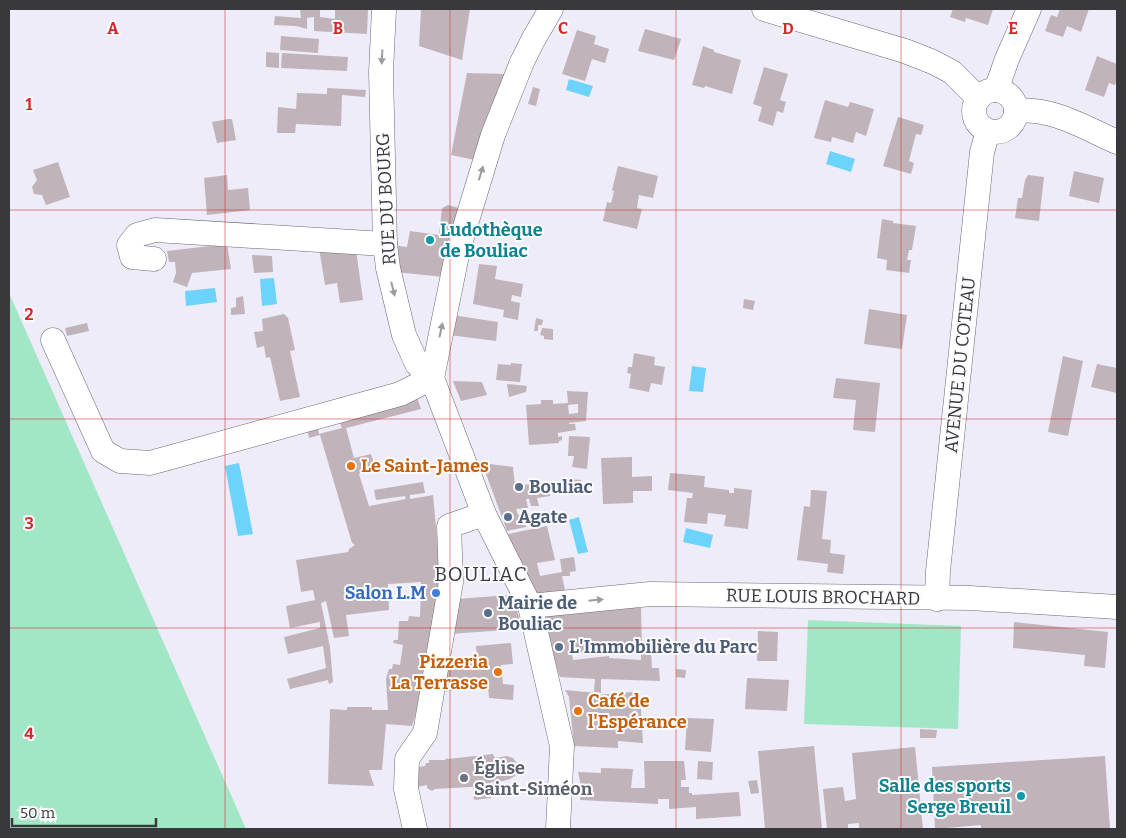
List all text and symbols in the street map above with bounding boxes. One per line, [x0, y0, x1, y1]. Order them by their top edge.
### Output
text: A [107, 19, 119, 38]
text: B [333, 19, 343, 38]
text: C [558, 19, 568, 38]
text: D [782, 19, 794, 38]
text: E [1008, 19, 1018, 38]
one-way arrow [377, 50, 385, 66]
text: 1 [26, 95, 33, 114]
street label: RUE DU BOURG [372, 132, 400, 266]
one-way arrow [478, 165, 486, 180]
place label: Ludothèque de Bouliac [440, 219, 543, 262]
marker: Ludothèque de Bouliac [424, 234, 436, 246]
street label: AVENUE DU COTEAU [940, 276, 980, 454]
one-way arrow [389, 282, 397, 297]
text: 2 [24, 305, 34, 324]
one-way arrow [438, 321, 446, 337]
place label: Le Saint-James [361, 455, 489, 477]
marker: Le Saint-James [345, 460, 357, 472]
place label: Bouliac [529, 476, 593, 498]
marker: Bouliac [513, 481, 525, 493]
place label: Agate [518, 506, 568, 528]
marker: Agate [502, 511, 514, 523]
text: 3 [24, 514, 34, 533]
district label: BOULIAC [434, 562, 528, 586]
place label: Salon L.M [345, 582, 426, 604]
street label: RUE LOUIS BROCHARD [726, 584, 920, 610]
marker: Salon L.M [430, 587, 442, 599]
place label: Mairie de Bouliac [498, 592, 577, 635]
one-way arrow [588, 596, 604, 604]
marker: Mairie de Bouliac [482, 607, 494, 619]
place label: L'Immobilière du Parc [569, 636, 757, 658]
marker: L'Immobilière du Parc [553, 641, 565, 653]
place label: Pizzeria La Terrasse [391, 651, 488, 694]
marker: Pizzeria La Terrasse [492, 666, 504, 678]
place label: Café de l'Espérance [588, 690, 687, 733]
marker: Café de l'Espérance [572, 705, 584, 717]
text: 4 [24, 724, 34, 743]
place label: Église Saint-Siméon [474, 756, 593, 800]
marker: Église Saint-Siméon [458, 772, 470, 784]
place label: Salle des sports Serge Breuil [879, 775, 1011, 818]
marker: Salle des sports Serge Breuil [1015, 790, 1027, 802]
scale bar [12, 796, 156, 828]
text: 50 m [20, 804, 56, 822]

